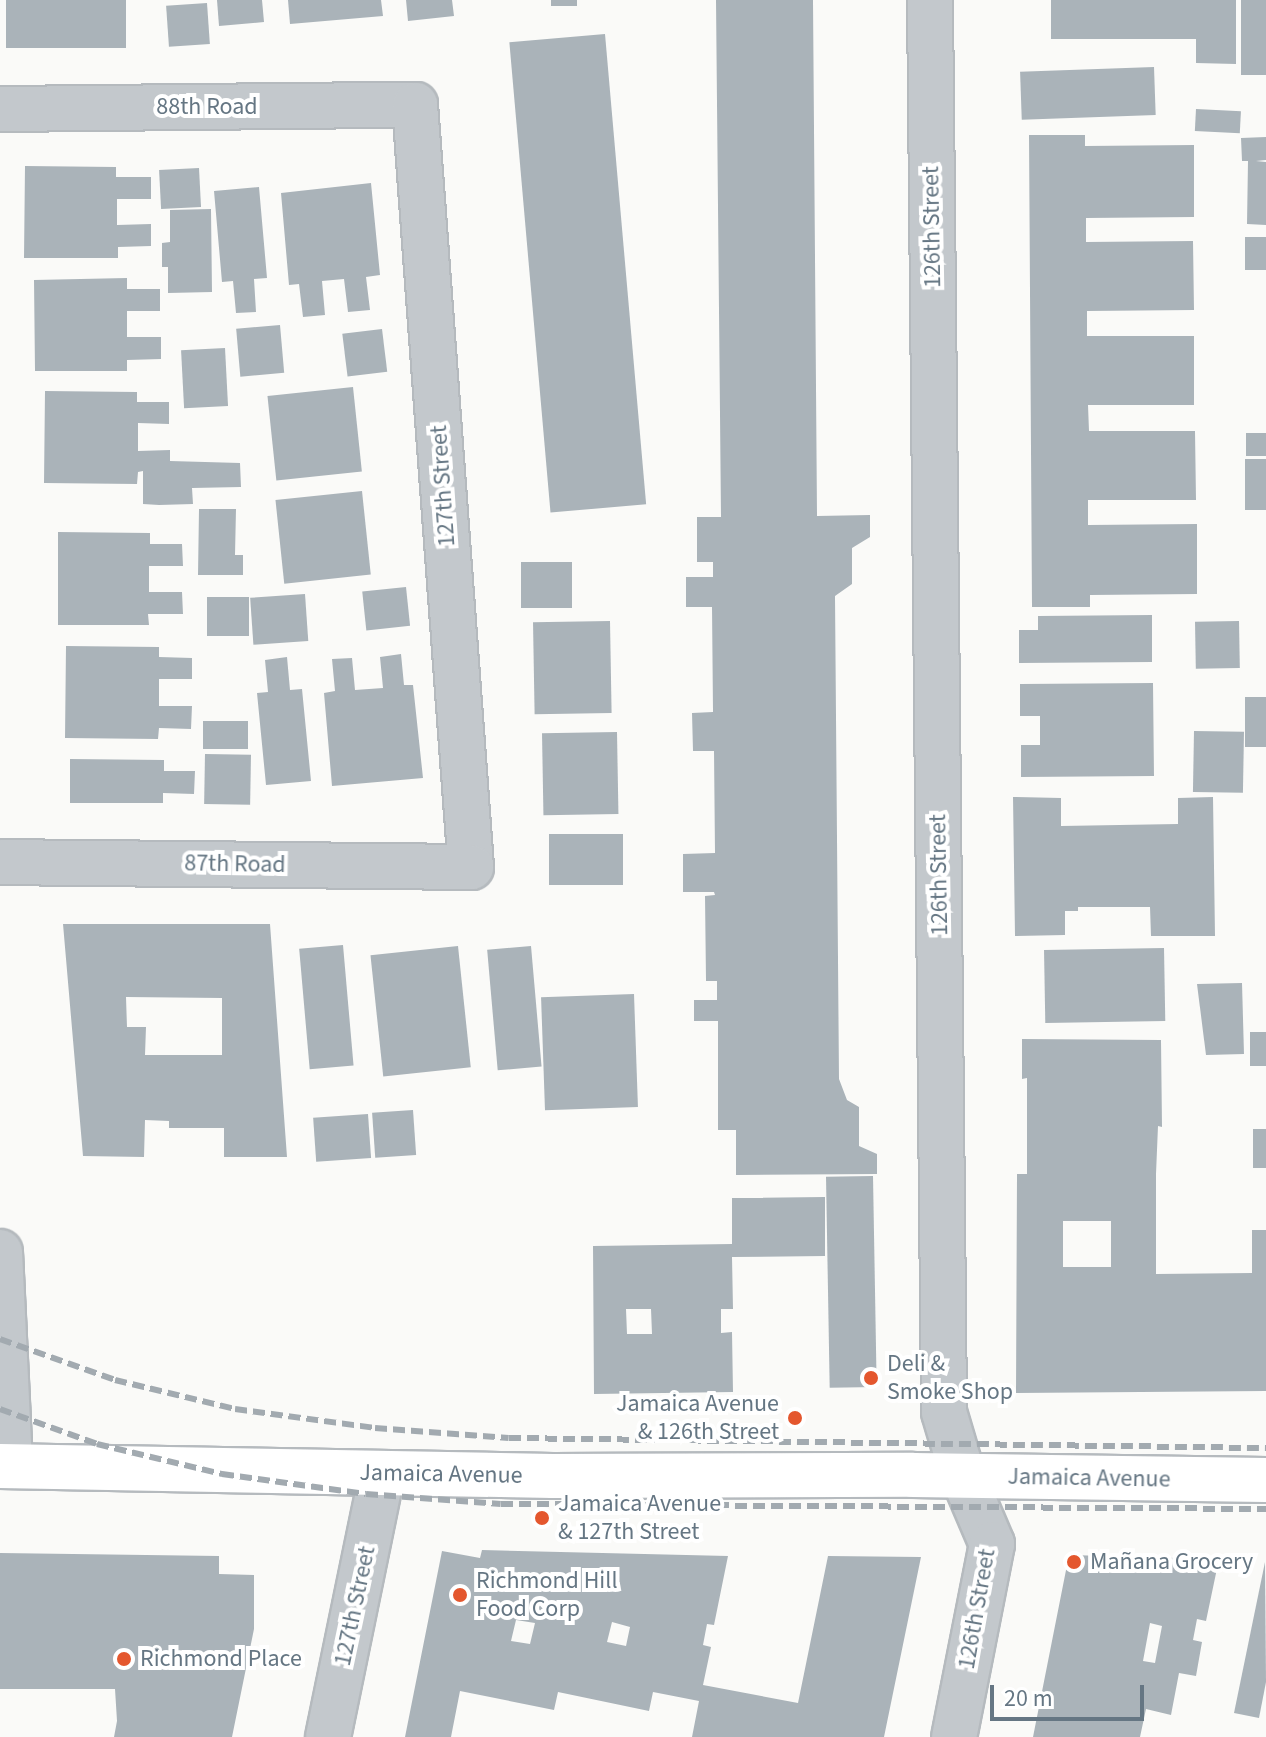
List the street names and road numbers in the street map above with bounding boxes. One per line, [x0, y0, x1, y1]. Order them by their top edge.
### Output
street label: 88th Road [156, 93, 258, 121]
street label: 126th Street [917, 166, 947, 288]
street label: 127th Street [424, 424, 462, 548]
street label: 126th Street [924, 814, 954, 936]
street label: 87th Road [184, 849, 286, 879]
street label: Jamaica Avenue [359, 1458, 523, 1490]
street label: Jamaica Avenue [1007, 1462, 1171, 1494]
street label: 127th Street [328, 1543, 382, 1669]
street label: 126th Street [952, 1546, 1002, 1672]

